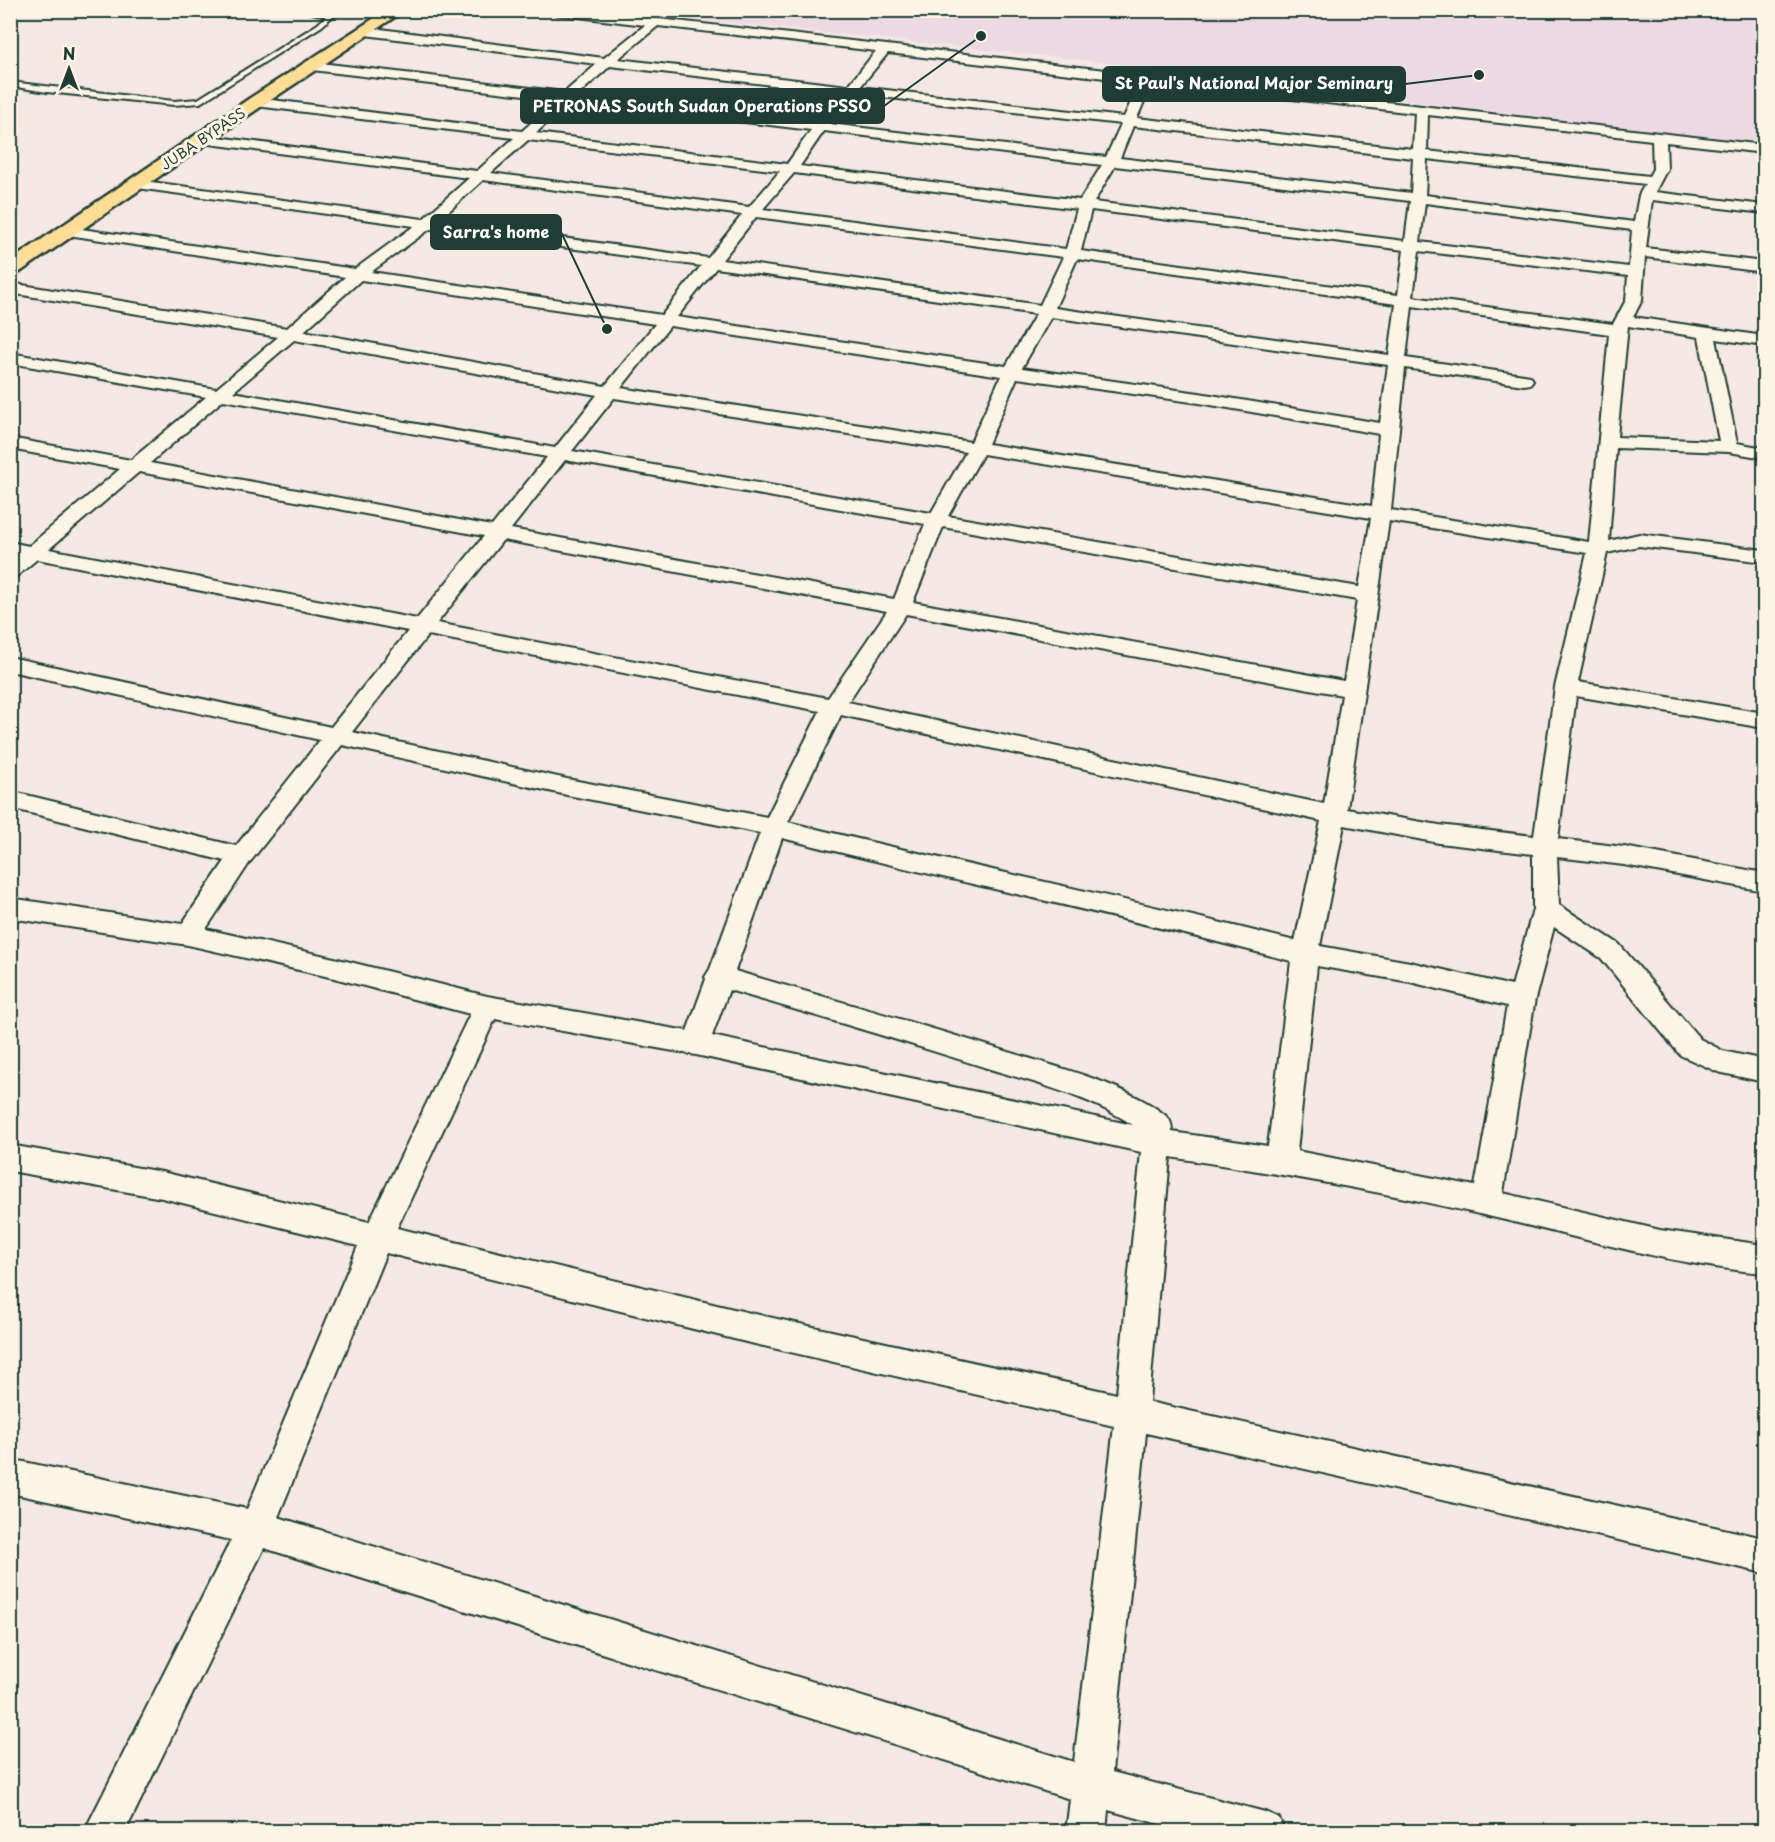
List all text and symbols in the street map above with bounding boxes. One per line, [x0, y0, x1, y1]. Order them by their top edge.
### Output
north arrow [39, 39, 99, 99]
text: N [63, 41, 75, 65]
callout: St Paul's National Major Seminary [1103, 67, 1405, 101]
text: St Paul's National Major Seminary [1115, 70, 1393, 94]
callout: PETRONAS South Sudan Operations PSSO [521, 89, 884, 123]
text: PETRONAS South Sudan Operations PSSO [533, 93, 871, 117]
street label: JUBA BYPASS [156, 102, 249, 175]
callout: Sarra's home [431, 215, 561, 249]
text: Sarra's home [443, 219, 549, 243]

